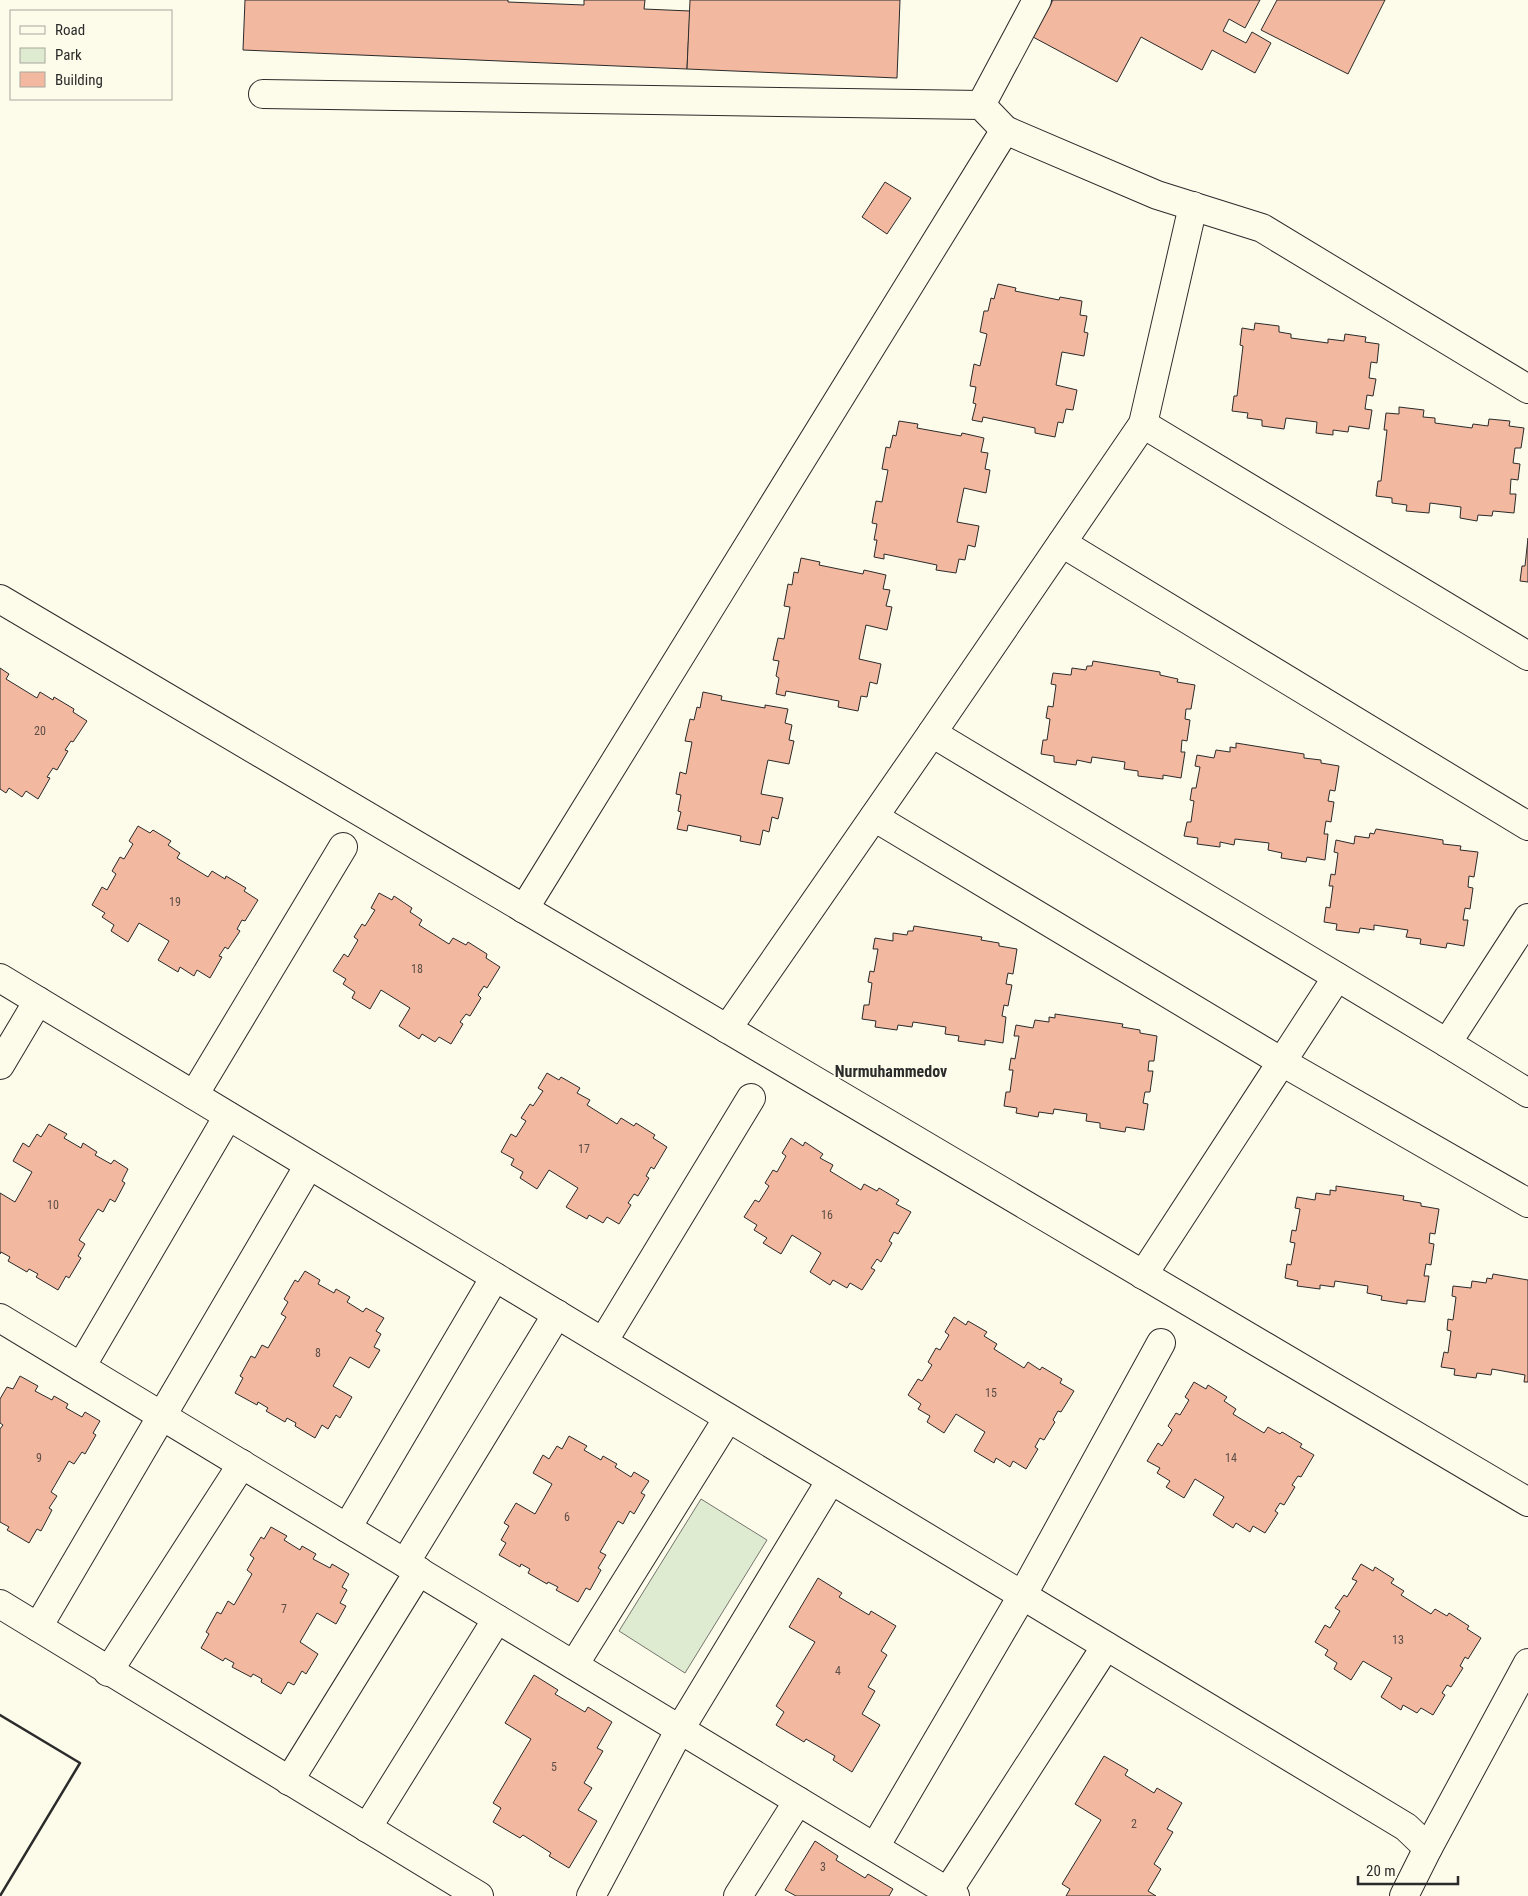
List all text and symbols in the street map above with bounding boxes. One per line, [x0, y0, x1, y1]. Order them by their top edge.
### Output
legend [10, 10, 172, 100]
text: Road [55, 21, 85, 39]
text: Park [55, 46, 82, 64]
text: Building [55, 71, 103, 89]
house number: 20 [34, 724, 46, 738]
house number: 19 [169, 895, 181, 909]
house number: 18 [411, 962, 423, 976]
district label: Nurmuhammedov [835, 1062, 947, 1081]
house number: 17 [578, 1142, 590, 1156]
house number: 10 [47, 1198, 59, 1212]
house number: 16 [821, 1208, 833, 1222]
house number: 8 [315, 1346, 321, 1360]
house number: 15 [985, 1386, 997, 1400]
house number: 9 [36, 1451, 42, 1465]
house number: 14 [1225, 1451, 1237, 1465]
house number: 6 [564, 1510, 570, 1524]
house number: 7 [281, 1602, 287, 1616]
house number: 13 [1392, 1633, 1404, 1647]
house number: 4 [835, 1664, 841, 1678]
house number: 5 [551, 1760, 557, 1774]
house number: 2 [1131, 1817, 1137, 1831]
scale bar [1358, 1854, 1458, 1886]
house number: 3 [820, 1860, 826, 1874]
text: 20 m [1366, 1862, 1396, 1880]

